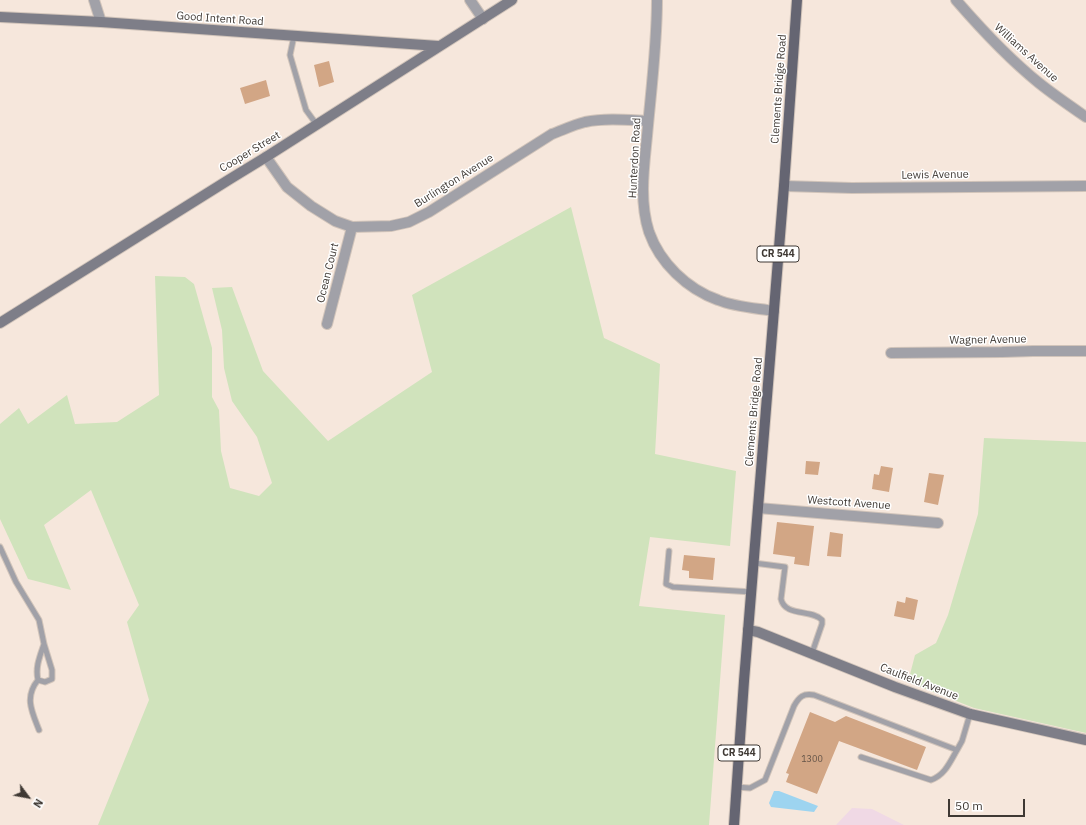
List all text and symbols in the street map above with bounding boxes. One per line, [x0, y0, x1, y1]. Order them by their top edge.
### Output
street label: Good Intent Road [176, 9, 264, 29]
street label: Williams Avenue [991, 21, 1061, 85]
street label: Clements Bridge Road [769, 34, 789, 144]
street label: Hunterdon Road [626, 117, 644, 199]
street label: Cooper Street [217, 129, 283, 175]
street label: Burlington Avenue [412, 151, 496, 211]
street label: Lewis Avenue [901, 168, 969, 182]
street label: Ocean Court [314, 242, 342, 304]
road number: CR 544 [757, 246, 799, 262]
street label: Wagner Avenue [949, 333, 1027, 347]
street label: Clements Bridge Road [743, 357, 765, 467]
street label: Westcott Avenue [807, 494, 891, 512]
street label: Caulfield Avenue [878, 661, 960, 703]
road number: CR 544 [718, 745, 760, 761]
house number: 1300 [801, 754, 823, 764]
north arrow [8, 777, 48, 817]
scale bar [950, 791, 1027, 817]
text: N [30, 796, 46, 810]
text: 50 m [955, 798, 983, 813]

